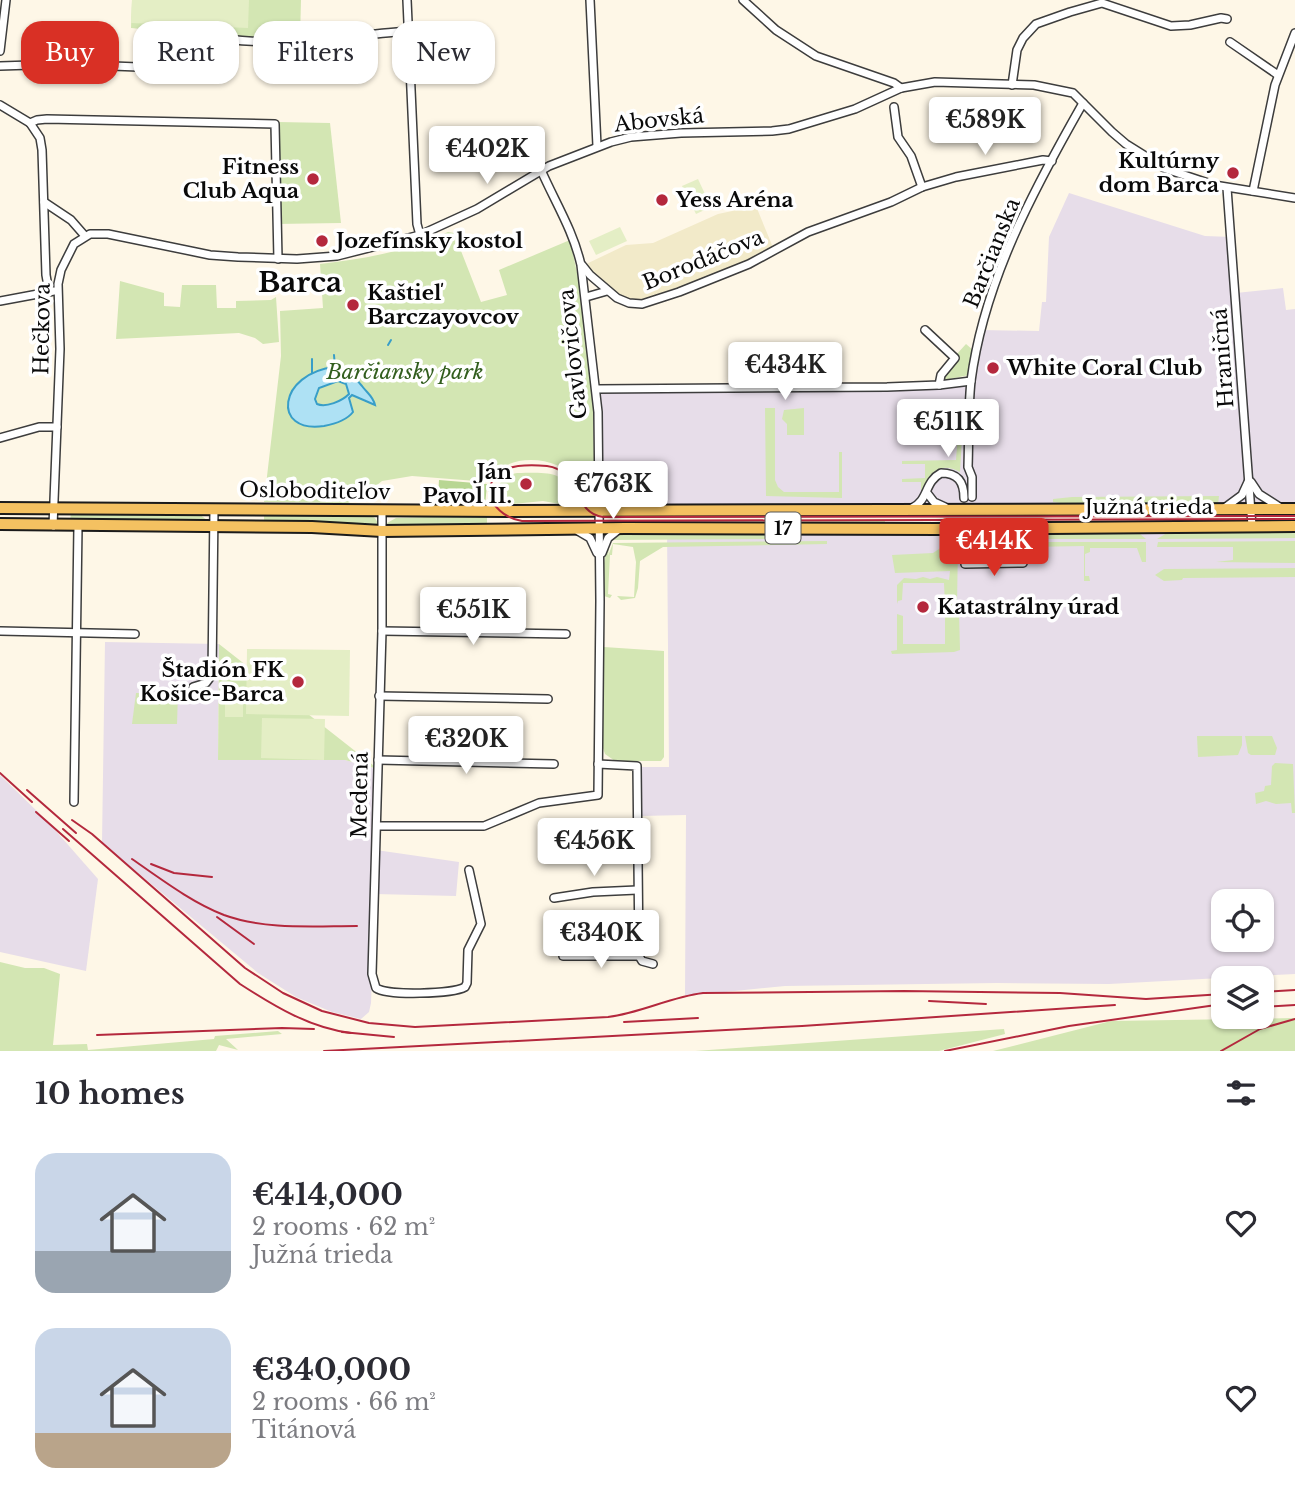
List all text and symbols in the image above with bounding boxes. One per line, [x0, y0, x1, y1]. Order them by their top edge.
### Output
chip: Buy [21, 21, 119, 84]
chip: Rent [133, 21, 239, 84]
chip: Filters [253, 21, 378, 84]
chip: New [392, 21, 495, 84]
pin: €589K [936, 97, 1034, 157]
street label: Abovská [612, 102, 705, 138]
text: €589K [945, 106, 1025, 134]
pin: €402K [438, 127, 536, 186]
text: €402K [445, 135, 529, 163]
place label: Kultúrny dom Barca [1099, 148, 1219, 198]
place label: Fitness Club Aqua [183, 154, 299, 204]
marker: Kultúrny dom Barca [1225, 165, 1241, 181]
marker: Fitness Club Aqua [305, 171, 321, 187]
place label: Yess Aréna [675, 187, 794, 213]
marker: Yess Aréna [654, 192, 670, 208]
street label: Barčianska [958, 194, 1026, 312]
street label: Borodáčova [639, 224, 768, 296]
place label: Jozefínsky kostol [332, 228, 523, 254]
marker: Jozefínsky kostol [314, 233, 330, 249]
district label: Barca [258, 265, 342, 300]
place label: Kaštieľ Barczayovcov [367, 280, 520, 330]
street label: Hečkova [28, 282, 56, 375]
street label: Gavlovičova [553, 287, 593, 420]
marker: Kaštieľ Barczayovcov [345, 297, 361, 313]
street label: Hraničná [1207, 307, 1239, 409]
pin: €434K [736, 342, 834, 402]
text: €434K [744, 351, 826, 379]
place label: White Coral Club [1006, 355, 1202, 381]
park label: Barčiansky park [325, 359, 484, 385]
marker: White Coral Club [985, 360, 1001, 376]
pin: €511K [899, 400, 997, 459]
text: €511K [913, 408, 983, 436]
place label: Ján Pavol II. [423, 459, 512, 509]
pin: €763K [564, 462, 662, 521]
text: €763K [574, 470, 652, 498]
marker: Ján Pavol II. [518, 476, 534, 492]
street label: Osloboditeľov [239, 477, 391, 505]
street label: Južná trieda [1082, 494, 1214, 520]
road number: 17 [766, 512, 800, 544]
pin: €414K [945, 518, 1043, 578]
text: €414K [955, 527, 1033, 555]
pin: €551K [424, 588, 522, 647]
place label: Katastrálny úrad [937, 594, 1120, 620]
text: €551K [436, 596, 510, 624]
marker: Katastrálny úrad [915, 599, 931, 615]
place label: Štadión FK Košice-Barca [140, 657, 285, 707]
marker: Štadión FK Košice-Barca [290, 674, 306, 690]
pin: €320K [417, 716, 515, 776]
text: €320K [424, 725, 508, 753]
street label: Medená [346, 751, 374, 839]
pin: €456K [545, 818, 643, 878]
text: €456K [554, 827, 634, 855]
map controls [1211, 889, 1274, 1029]
button: locate [1211, 889, 1274, 952]
pin: €340K [552, 911, 650, 970]
text: €340K [559, 919, 643, 947]
button: layers [1211, 966, 1274, 1029]
icon: filters [1222, 1074, 1260, 1112]
text: 10 homes [35, 1075, 185, 1112]
text: €414,000 [252, 1176, 403, 1213]
icon: home [91, 1181, 175, 1265]
icon: heart [1222, 1204, 1260, 1242]
text: 2 rooms · 62 m² [252, 1213, 435, 1241]
text: Južná trieda [252, 1241, 393, 1269]
text: €340,000 [252, 1351, 411, 1388]
icon: home [91, 1356, 175, 1440]
icon: heart [1222, 1379, 1260, 1417]
text: 2 rooms · 66 m² [252, 1388, 436, 1416]
text: Titánová [252, 1416, 356, 1444]

